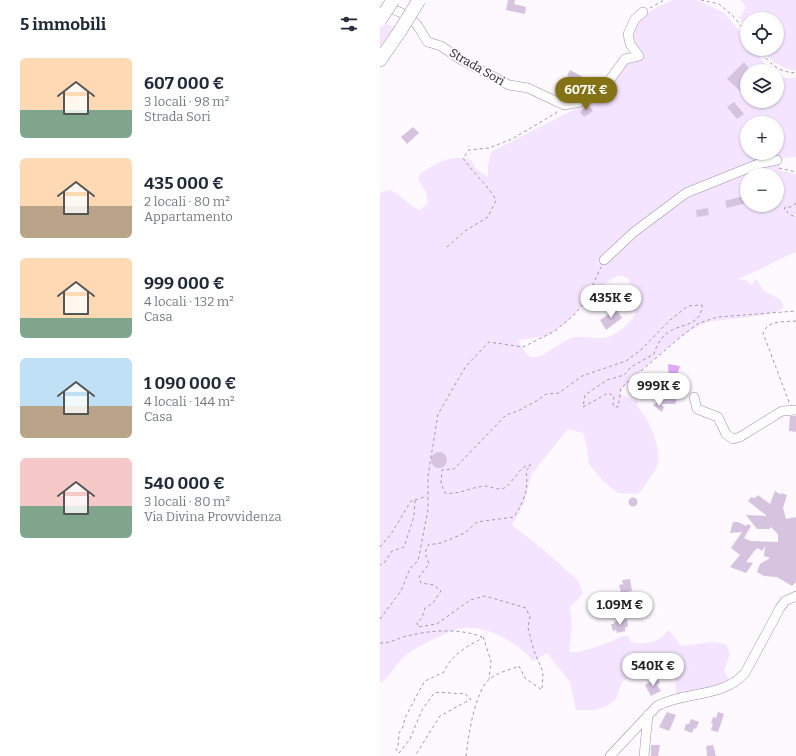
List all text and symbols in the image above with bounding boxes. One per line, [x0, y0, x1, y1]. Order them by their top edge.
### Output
map controls [740, 12, 784, 212]
button: locate [740, 12, 784, 56]
icon: filters [338, 13, 360, 35]
text: 5 immobili [20, 14, 106, 35]
street label: Strada Sori [447, 46, 507, 89]
button: layers [740, 64, 784, 108]
text: 607 000 € [144, 73, 224, 94]
icon: home [52, 74, 100, 122]
pin: 607K € [553, 77, 619, 111]
text: 607K € [564, 82, 608, 97]
text: 3 locali · 98 m² [144, 94, 229, 109]
text: Strada Sori [144, 109, 211, 124]
button: + [740, 116, 784, 160]
button: − [740, 168, 784, 212]
text: 435 000 € [144, 173, 224, 194]
icon: home [52, 174, 100, 222]
text: 2 locali · 80 m² [144, 194, 230, 209]
text: Appartamento [144, 209, 233, 224]
text: 999 000 € [144, 273, 224, 294]
icon: home [52, 274, 100, 322]
pin: 435K € [578, 285, 644, 319]
text: 435K € [589, 290, 633, 305]
text: 4 locali · 132 m² [144, 294, 234, 309]
text: Casa [144, 309, 173, 324]
text: 1 090 000 € [144, 373, 236, 394]
pin: 999K € [626, 373, 692, 407]
icon: home [52, 374, 100, 422]
text: 999K € [637, 378, 681, 393]
text: 4 locali · 144 m² [144, 394, 235, 409]
text: Casa [144, 409, 173, 424]
text: 540 000 € [144, 473, 225, 494]
icon: home [52, 474, 100, 522]
text: 3 locali · 80 m² [144, 494, 230, 509]
text: Via Divina Provvidenza [144, 509, 282, 524]
pin: 1.09M € [583, 592, 657, 626]
text: 1.09M € [597, 597, 643, 612]
pin: 540K € [620, 653, 686, 687]
text: 540K € [631, 658, 675, 673]

